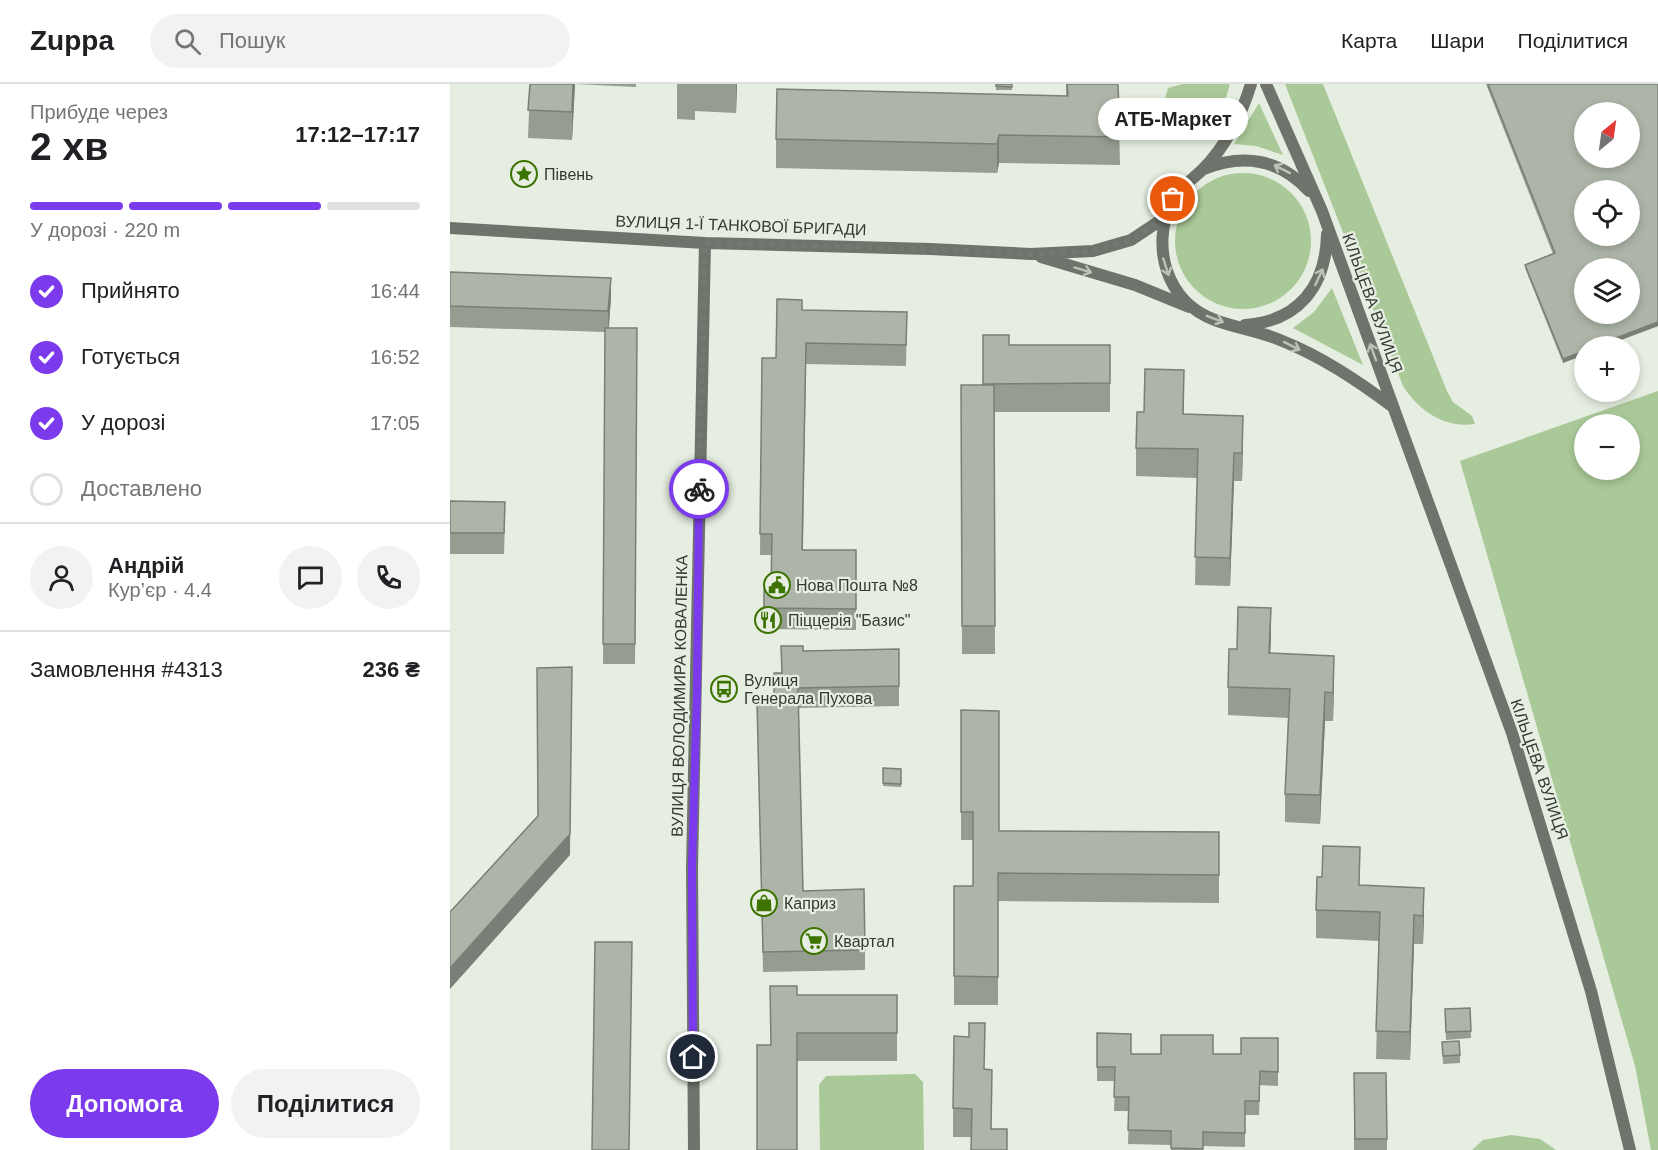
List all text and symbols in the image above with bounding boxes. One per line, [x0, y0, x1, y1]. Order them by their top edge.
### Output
search box [150, 14, 570, 68]
text: Zuppa [30, 25, 114, 56]
icon: search [171, 25, 204, 58]
text: Пошук [219, 28, 285, 53]
text: Карта [1341, 29, 1397, 52]
text: Шари [1430, 29, 1485, 52]
text: Поділитися [1518, 29, 1628, 52]
callout: АТБ-Маркет [1098, 97, 1248, 139]
text: Прибуде через [30, 101, 168, 123]
north arrow [1574, 102, 1640, 168]
map controls [1574, 102, 1640, 480]
text: АТБ-Маркет [1114, 108, 1232, 130]
text: 17:12–17:17 [295, 122, 420, 147]
text: 2 хв [30, 125, 108, 168]
place icon: Півень [509, 159, 539, 189]
one-way arrow [1274, 163, 1292, 175]
place label: Півень [544, 166, 593, 183]
pin [1147, 173, 1198, 224]
button: locate [1574, 180, 1640, 246]
icon: bag [1156, 182, 1189, 215]
street label: ВУЛИЦЯ 1-Ї ТАНКОВОЇ БРИГАДИ [615, 213, 867, 238]
text: У дорозі · 220 m [30, 219, 180, 241]
street label: КІЛЬЦЕВА ВУЛИЦЯ [1339, 231, 1406, 375]
one-way arrow [1162, 257, 1173, 276]
button: layers [1574, 258, 1640, 324]
one-way arrow [1073, 265, 1092, 276]
one-way arrow [1313, 269, 1325, 287]
icon: check [30, 275, 63, 308]
text: Прийнято [81, 278, 180, 303]
text: 16:44 [370, 280, 420, 302]
one-way arrow [1205, 314, 1224, 325]
button: + [1574, 336, 1640, 402]
icon: check [30, 341, 63, 374]
one-way arrow [1283, 341, 1301, 352]
one-way arrow [1367, 343, 1378, 362]
text: Готується [81, 344, 180, 369]
text: 16:52 [370, 346, 420, 368]
icon: check [30, 407, 63, 440]
text: У дорозі [81, 410, 165, 435]
text: 17:05 [370, 412, 420, 434]
button: − [1574, 414, 1640, 480]
courier [669, 459, 729, 519]
icon: bike [683, 473, 716, 506]
text: Доставлено [81, 476, 202, 501]
button: person [30, 546, 93, 609]
button: chat [279, 546, 342, 609]
button: phone [357, 546, 420, 609]
text: Андрій [108, 553, 184, 578]
street label: ВУЛИЦЯ ВОЛОДИМИРА КОВАЛЕНКА [669, 555, 690, 837]
public building icon: Нова Пошта №8 [762, 570, 792, 600]
place label: Нова Пошта №8 [796, 577, 918, 594]
text: Кур’єр · 4.4 [108, 579, 212, 601]
restaurant icon: Піццерія "Базис" [753, 605, 783, 635]
place label: Піццерія "Базис" [788, 612, 911, 629]
text: Замовлення #4313 [30, 657, 223, 682]
text: 236 ₴ [363, 657, 420, 682]
place label: Вулиця Генерала Пухова [744, 672, 872, 707]
bus stop icon: Вулиця Генерала Пухова [709, 674, 739, 704]
street label: КІЛЬЦЕВА ВУЛИЦЯ [1507, 697, 1572, 842]
shop icon: Каприз [749, 888, 779, 918]
place label: Каприз [784, 895, 836, 912]
supermarket icon: Квартал [799, 926, 829, 956]
place label: Квартал [834, 933, 894, 950]
pin [667, 1031, 718, 1082]
icon: home [676, 1040, 709, 1073]
button: Допомога [30, 1069, 219, 1138]
button: Поділитися [231, 1069, 420, 1138]

